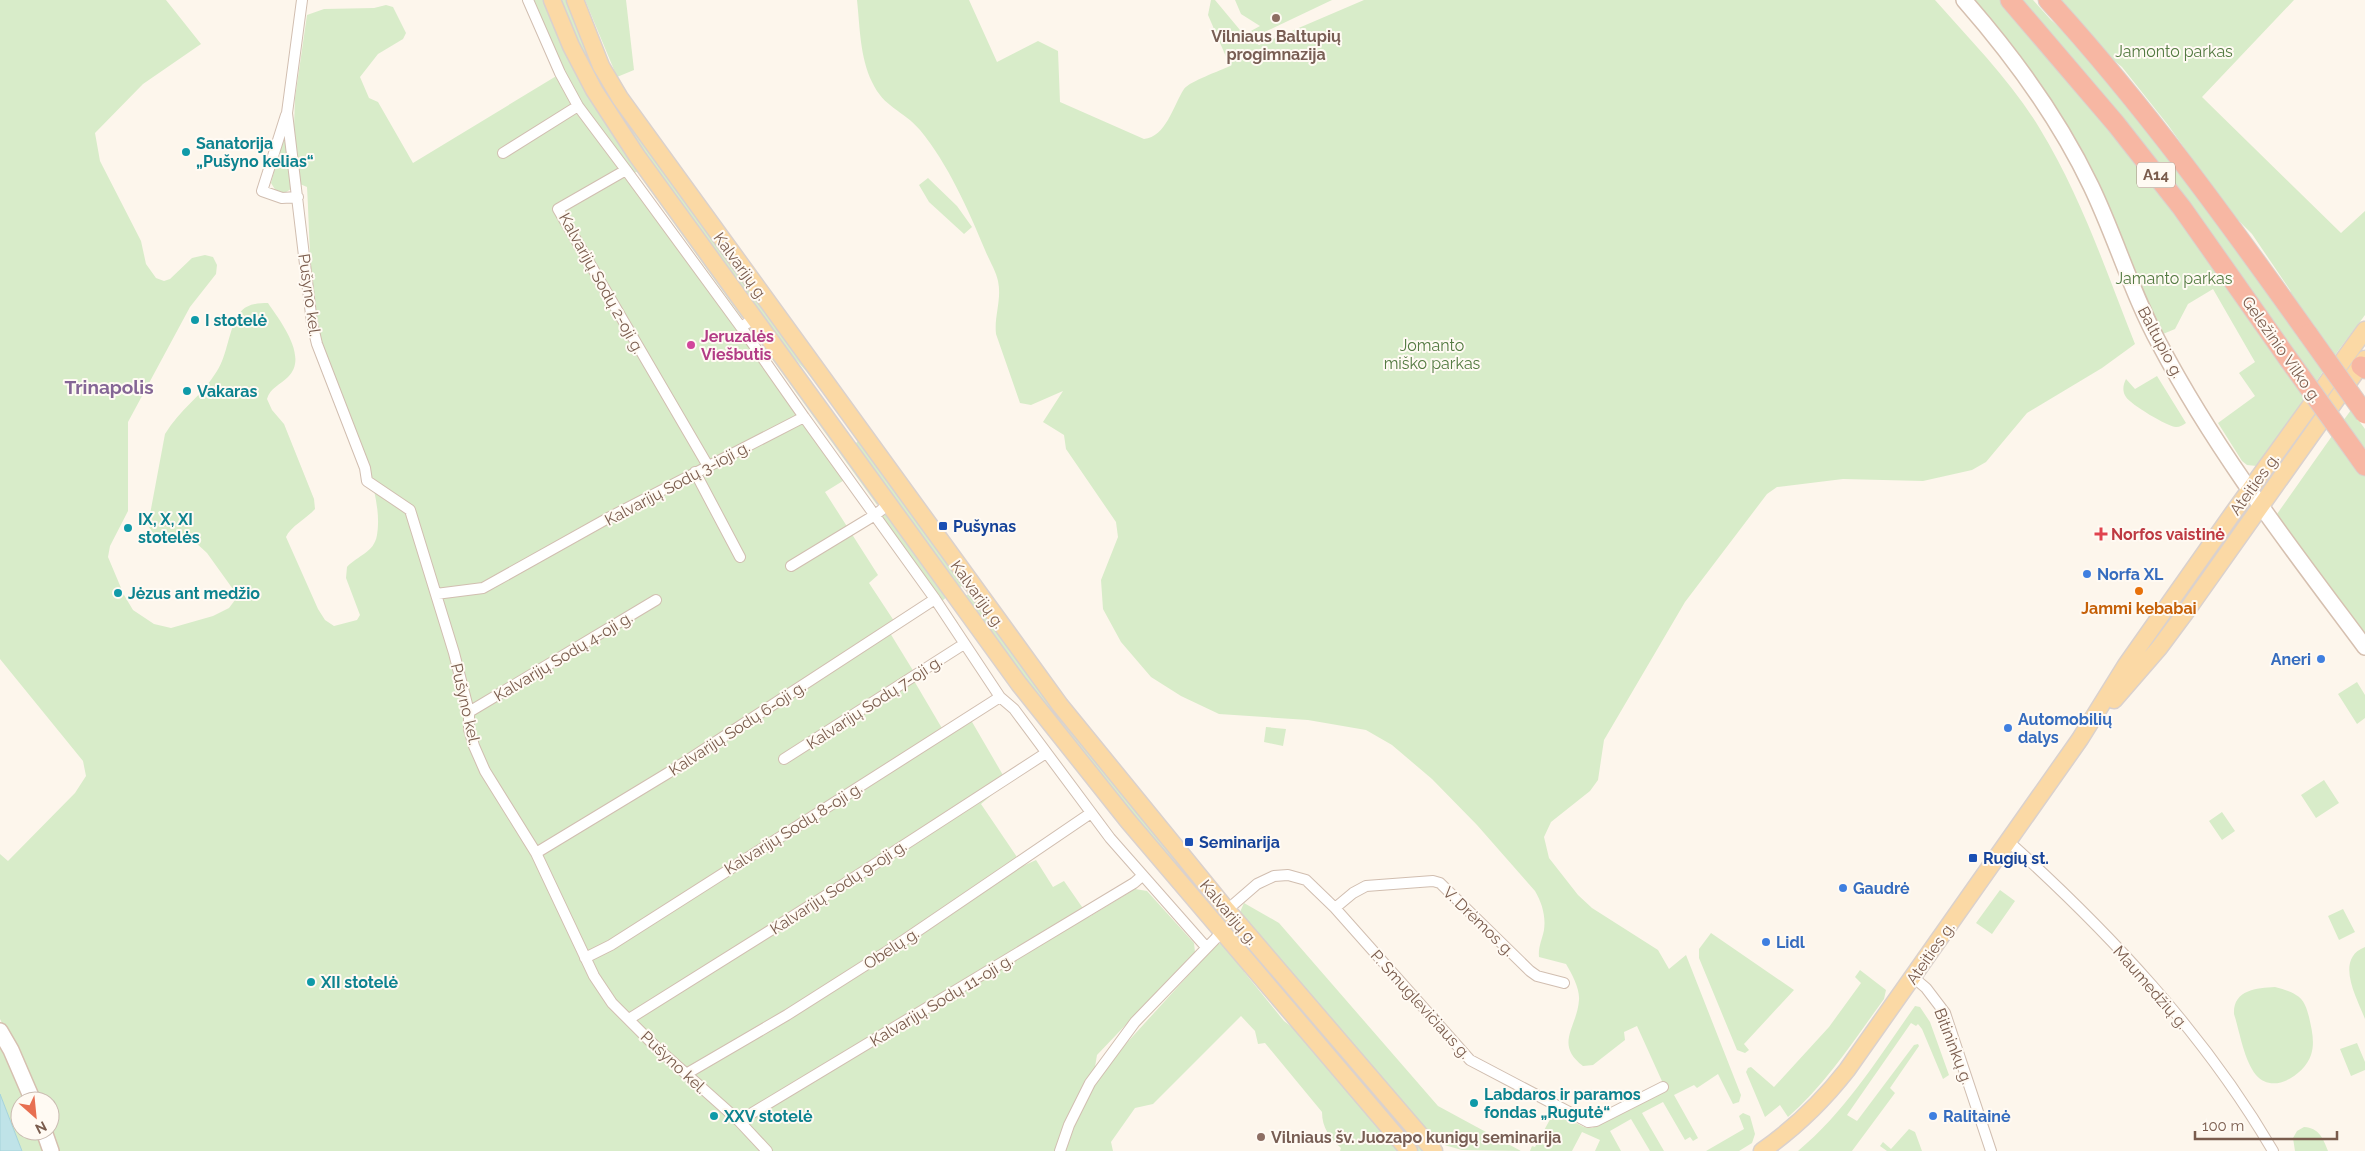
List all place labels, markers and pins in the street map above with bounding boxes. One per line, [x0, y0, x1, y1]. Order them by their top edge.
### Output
marker: Vilniaus Baltupių progimnazija [1270, 12, 1282, 24]
place label: Vilniaus Baltupių progimnazija [1211, 27, 1341, 64]
place label: Sanatorija „Pušyno kelias“ [196, 134, 314, 171]
marker: Sanatorija „Pušyno kelias“ [180, 146, 192, 158]
place label: I stotelė [205, 311, 268, 330]
marker: I stotelė [189, 314, 201, 326]
place label: Jeruzalės Viešbutis [701, 327, 774, 364]
marker: Jeruzalės Viešbutis [685, 339, 697, 351]
place label: Vakaras [197, 382, 257, 401]
marker: Vakaras [181, 385, 193, 397]
place label: IX, X, XI stotelės [138, 510, 200, 547]
place label: Pušynas [953, 517, 1016, 536]
marker: Pušynas [937, 520, 949, 532]
marker: IX, X, XI stotelės [122, 522, 134, 534]
place label: Norfos vaistinė [2111, 525, 2225, 544]
marker: Norfos vaistinė [2095, 528, 2107, 540]
place label: Norfa XL [2097, 565, 2164, 584]
marker: Norfa XL [2081, 568, 2093, 580]
place label: Jėzus ant medžio [128, 584, 260, 603]
marker: Jammi kebabai [2133, 585, 2145, 597]
marker: Jėzus ant medžio [112, 587, 124, 599]
place label: Jammi kebabai [2081, 599, 2197, 618]
place label: Aneri [2271, 650, 2311, 669]
marker: Aneri [2315, 653, 2327, 665]
place label: Automobilių dalys [2018, 710, 2112, 747]
marker: Automobilių dalys [2002, 722, 2014, 734]
place label: Seminarija [1199, 833, 1280, 852]
marker: Seminarija [1183, 836, 1195, 848]
place label: Rugių st. [1983, 849, 2049, 868]
marker: Rugių st. [1967, 852, 1979, 864]
place label: Gaudrė [1853, 879, 1910, 898]
marker: Gaudrė [1837, 882, 1849, 894]
place label: Lidl [1776, 933, 1806, 952]
marker: Lidl [1760, 936, 1772, 948]
place label: XII stotelė [320, 973, 398, 992]
marker: XII stotelė [305, 976, 317, 988]
place label: Labdaros ir paramos fondas „Rugutė“ [1484, 1085, 1641, 1122]
marker: Labdaros ir paramos fondas „Rugutė“ [1468, 1097, 1480, 1109]
place label: XXV stotelė [723, 1107, 813, 1126]
place label: Ralitainė [1943, 1107, 2011, 1126]
marker: XXV stotelė [708, 1110, 720, 1122]
marker: Ralitainė [1927, 1110, 1939, 1122]
place label: Vilniaus šv. Juozapo kunigų seminarija [1271, 1128, 1561, 1147]
marker: Vilniaus šv. Juozapo kunigų seminarija [1255, 1131, 1267, 1143]

